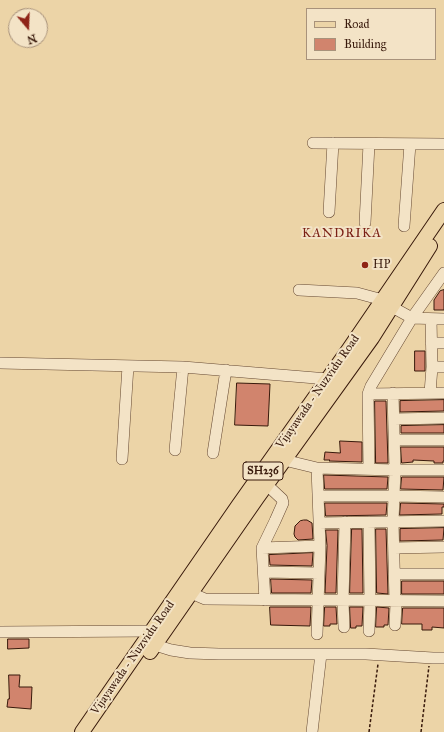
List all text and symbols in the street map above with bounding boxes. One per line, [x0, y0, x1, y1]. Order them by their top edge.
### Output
north arrow [8, 8, 48, 48]
legend [306, 8, 436, 60]
text: Road [344, 17, 370, 31]
text: N [25, 31, 38, 47]
text: Building [344, 37, 386, 51]
district label: KANDRIKA [302, 226, 382, 242]
place label: HP [373, 258, 390, 272]
marker: HP [360, 260, 370, 270]
street label: Vijayawada - Nuzvidu Road [273, 332, 363, 452]
road number: SH236 [243, 462, 283, 480]
street label: Vijayawada - Nuzvidu Road [88, 598, 178, 718]

